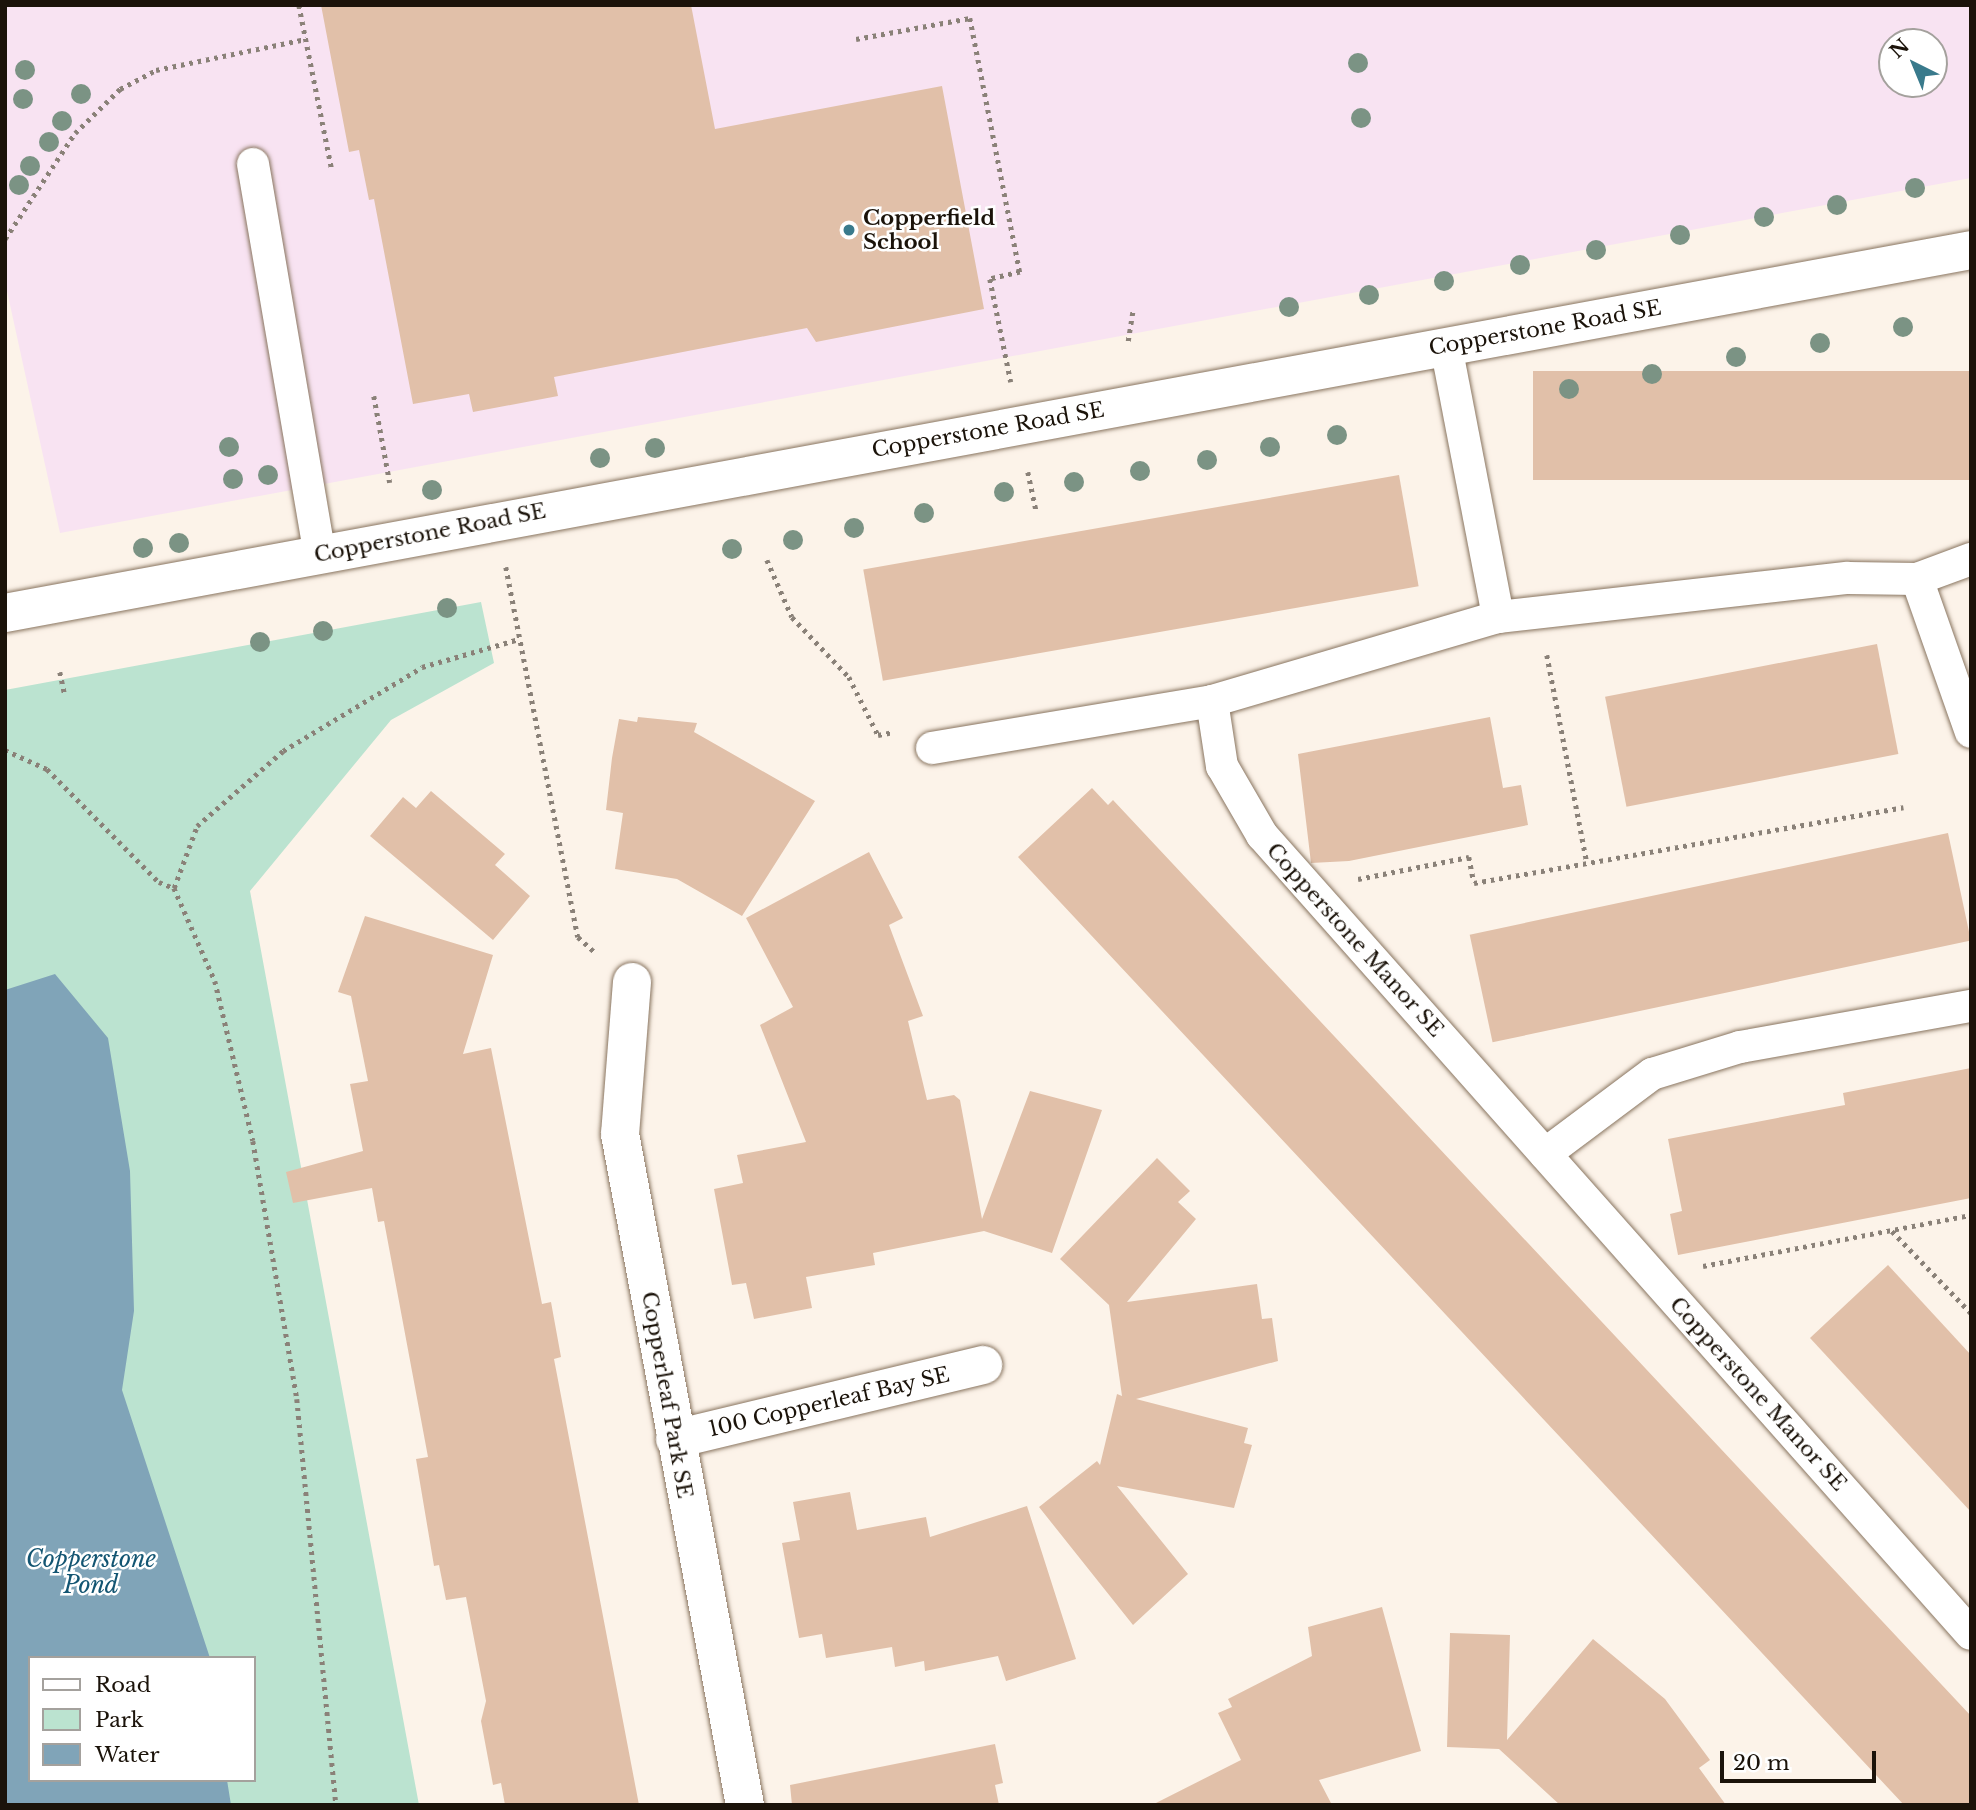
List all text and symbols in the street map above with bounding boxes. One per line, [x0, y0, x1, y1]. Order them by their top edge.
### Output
north arrow [1878, 28, 1948, 98]
text: N [1885, 34, 1914, 63]
place label: Copperfield School [863, 205, 995, 255]
marker: Copperfield School [841, 222, 857, 238]
street label: Copperstone Road SE [1427, 295, 1663, 361]
street label: Copperstone Road SE [870, 397, 1106, 463]
street label: Copperstone Road SE [312, 498, 548, 568]
street label: Copperstone Manor SE [1261, 838, 1449, 1042]
street label: Copperleaf Park SE [636, 1289, 698, 1501]
street label: Copperstone Manor SE [1664, 1292, 1852, 1496]
street label: 100 Copperleaf Bay SE [706, 1362, 952, 1442]
water label: Copperstone Pond [26, 1545, 156, 1599]
legend [28, 1656, 256, 1782]
text: Road [95, 1672, 151, 1698]
text: Park [95, 1707, 144, 1733]
scale bar [1724, 1736, 1880, 1780]
text: Water [95, 1742, 159, 1768]
text: 20 m [1733, 1750, 1790, 1776]

